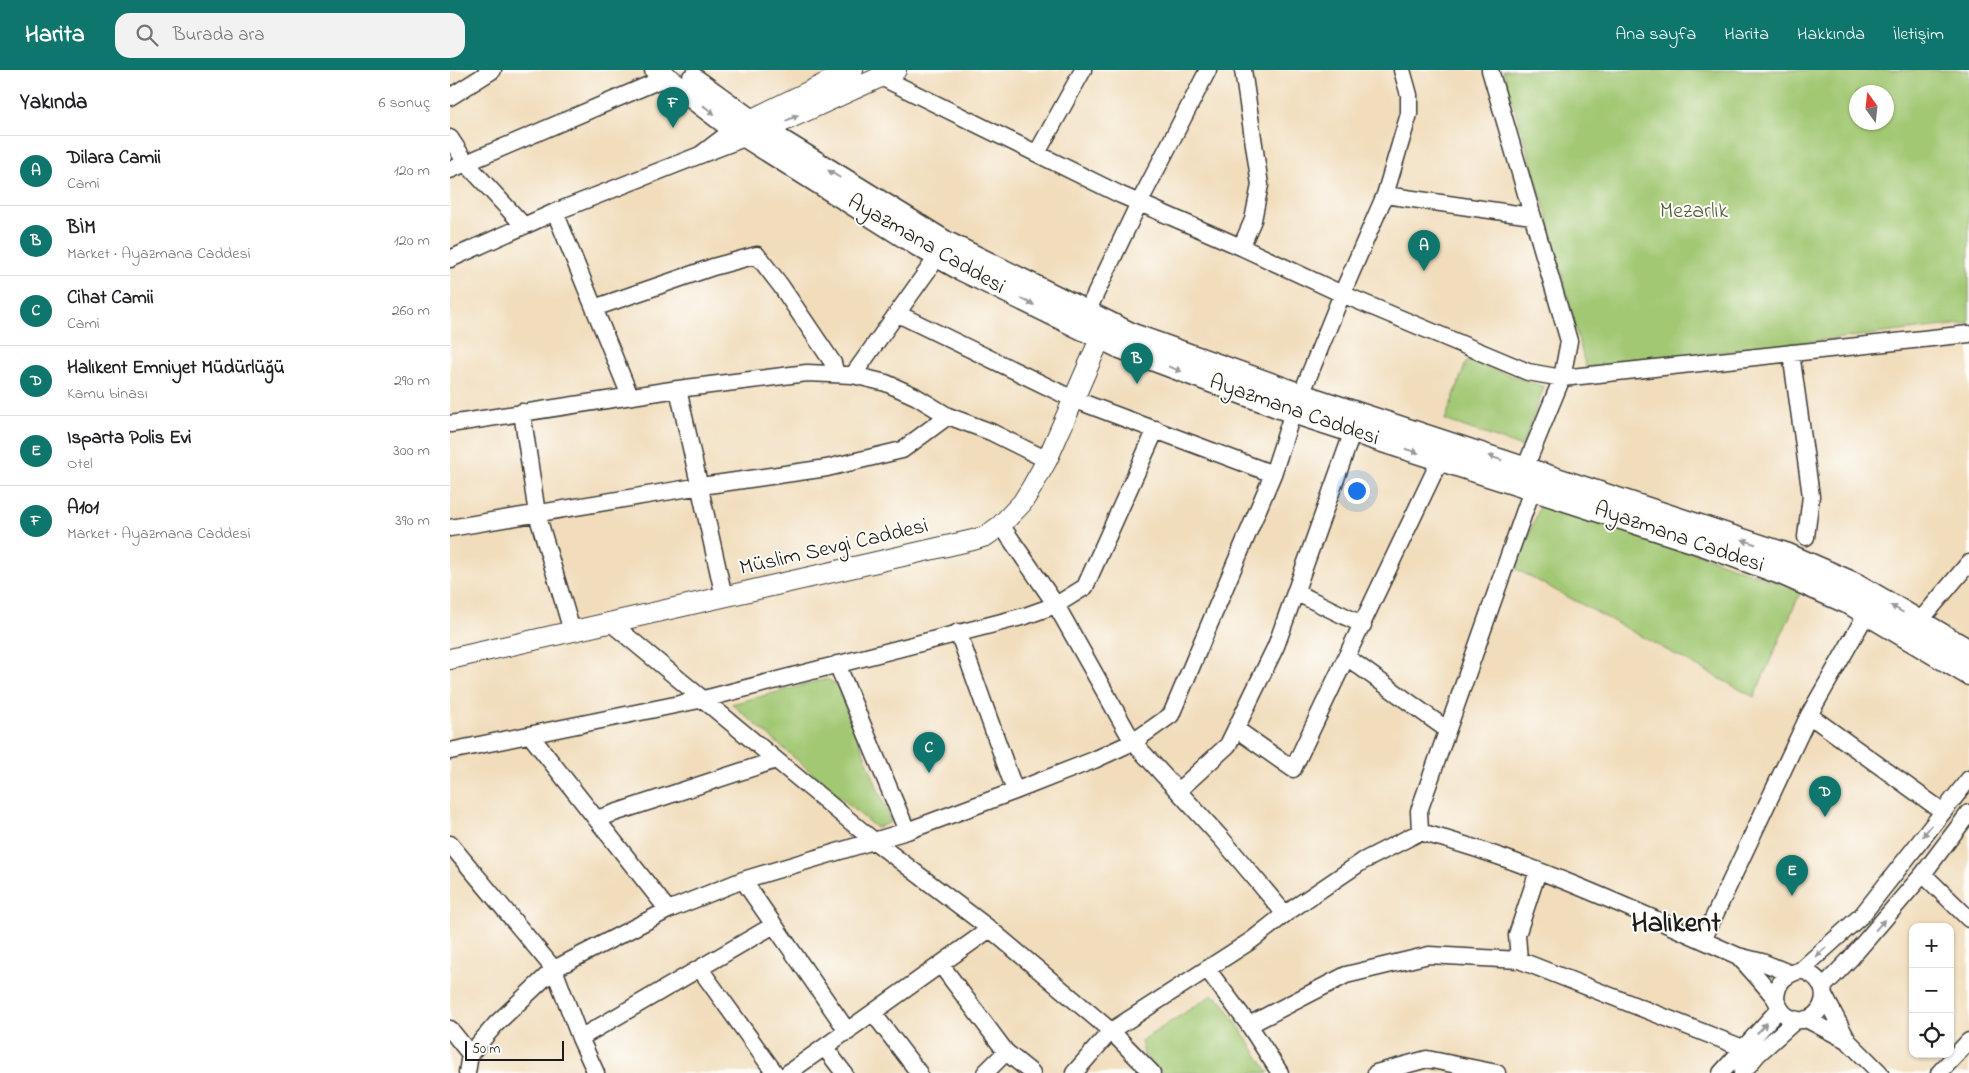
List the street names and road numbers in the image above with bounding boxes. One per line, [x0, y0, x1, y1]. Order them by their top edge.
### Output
street label: Ayazmana Caddesi [841, 187, 1011, 304]
street label: Ayazmana Caddesi [1204, 367, 1383, 456]
street label: Ayazmana Caddesi [1589, 494, 1768, 583]
street label: Müslim Sevgi Caddesi [736, 511, 932, 586]

